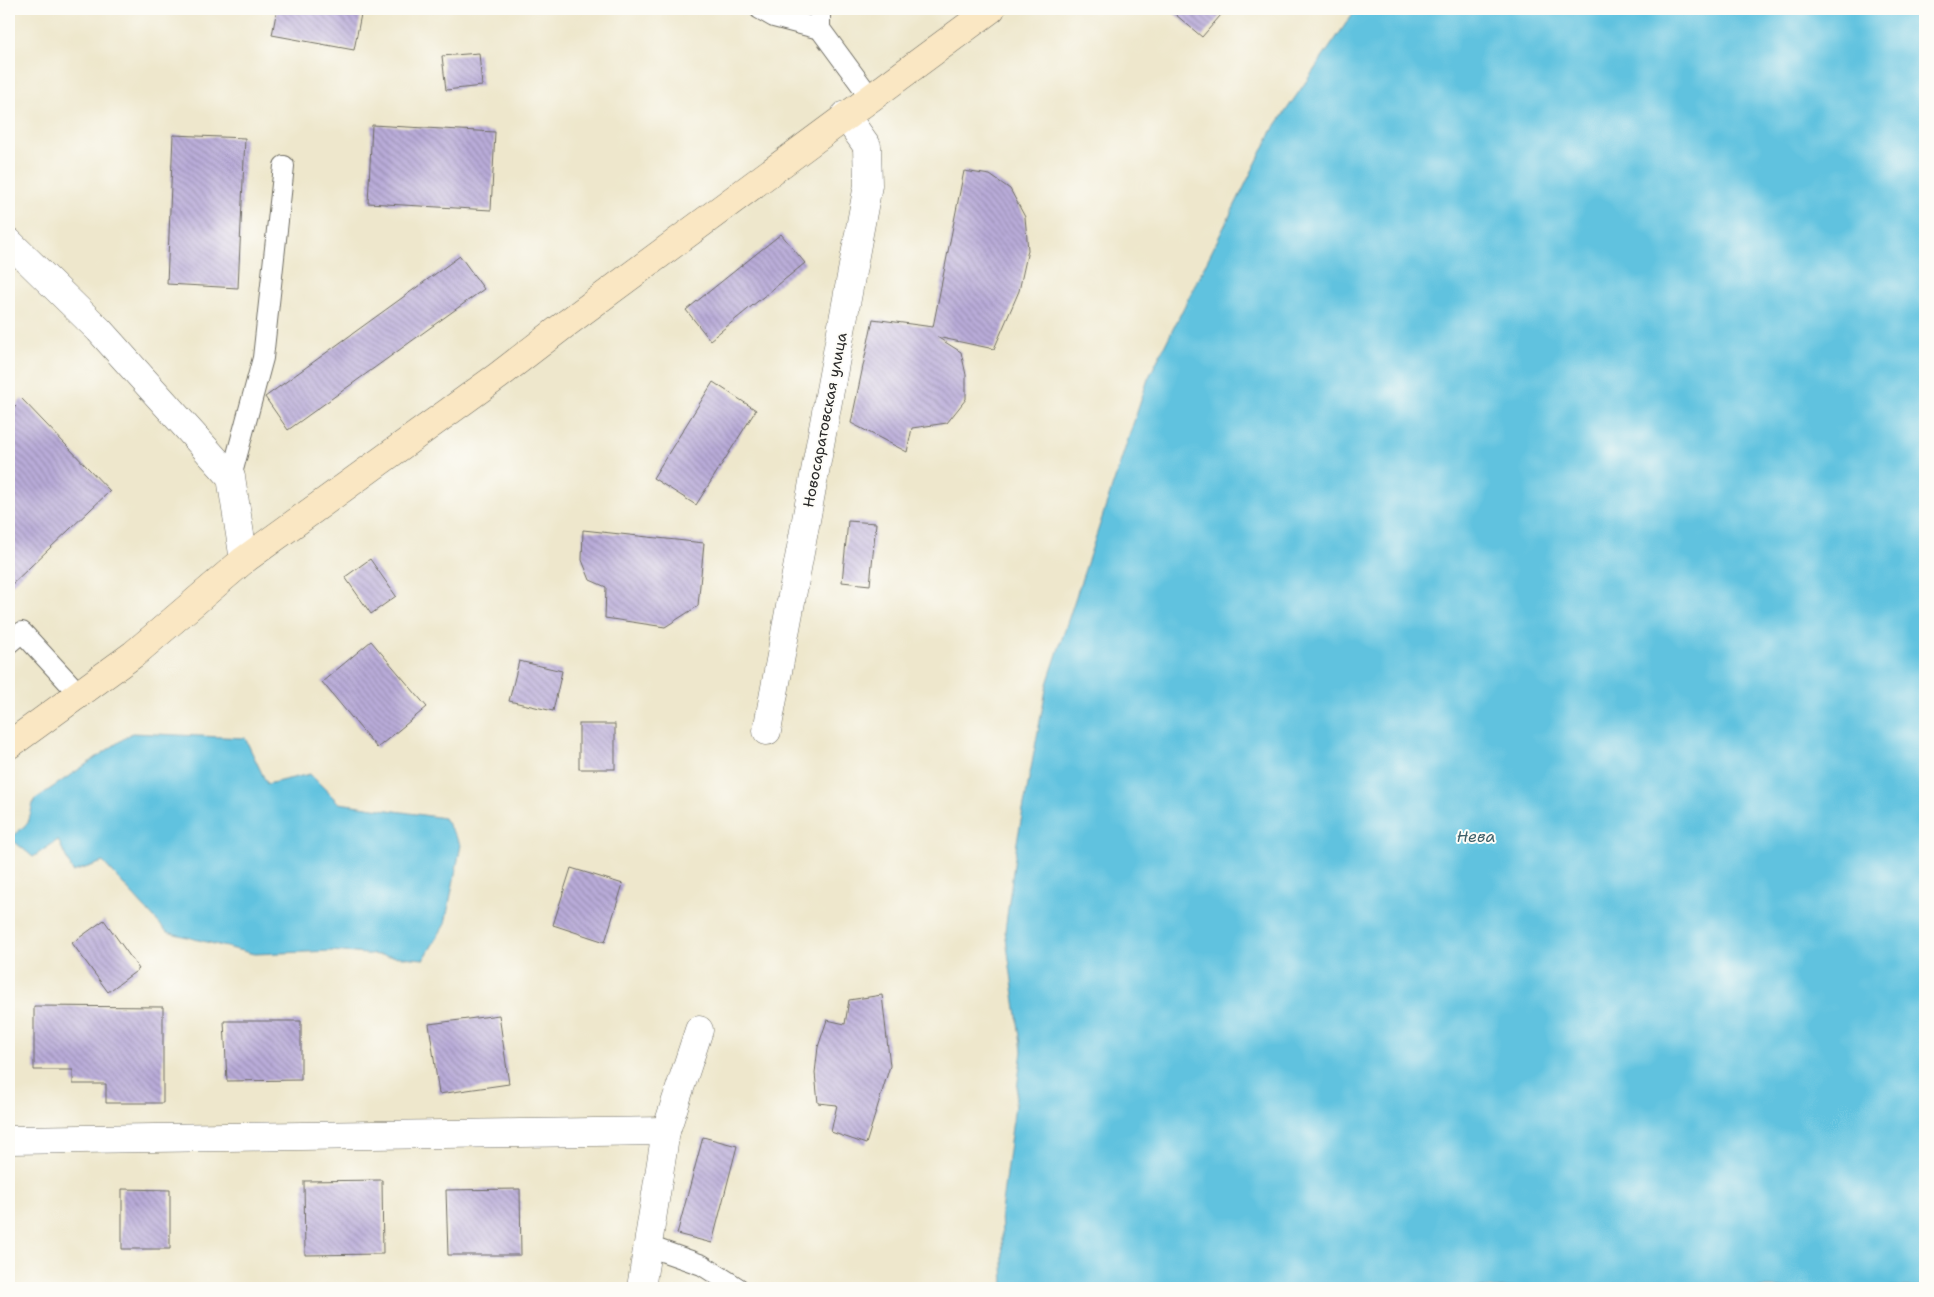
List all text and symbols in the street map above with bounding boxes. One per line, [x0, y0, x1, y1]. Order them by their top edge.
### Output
street label: Новосаратовская улица [798, 330, 852, 509]
water label: Нева [1456, 826, 1496, 847]

